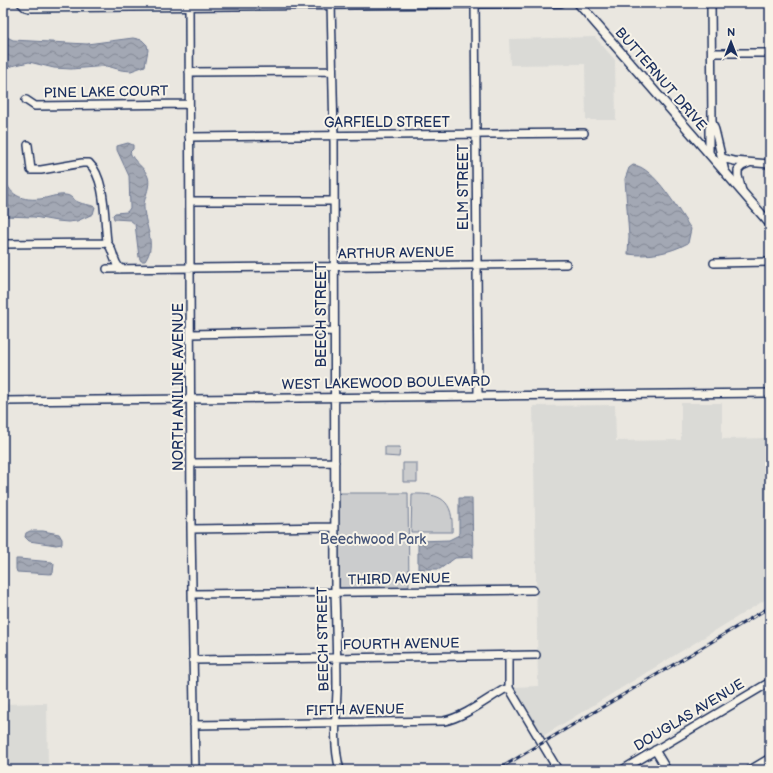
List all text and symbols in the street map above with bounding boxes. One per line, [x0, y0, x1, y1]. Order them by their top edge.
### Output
north arrow [711, 22, 751, 62]
street label: BUTTERNUT DRIVE [612, 24, 710, 134]
text: N [727, 26, 735, 39]
street label: PINE LAKE COURT [44, 82, 169, 102]
street label: GARFIELD STREET [324, 114, 451, 131]
street label: ELM STREET [455, 143, 472, 230]
street label: ARTHUR AVENUE [338, 243, 454, 263]
street label: BEECH STREET [313, 262, 330, 368]
street label: NORTH ANILINE AVENUE [170, 303, 187, 471]
street label: WEST LAKEWOOD BOULEVARD [282, 373, 490, 393]
park label: Beechwood Park [320, 531, 426, 548]
street label: THIRD AVENUE [348, 570, 450, 588]
street label: BEECH STREET [314, 586, 332, 692]
street label: FOURTH AVENUE [342, 634, 460, 654]
street label: DOUGLAS AVENUE [631, 675, 747, 755]
street label: FIFTH AVENUE [306, 701, 404, 719]

